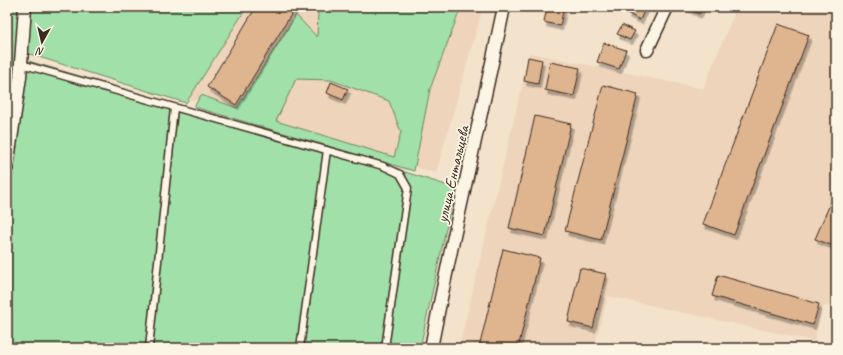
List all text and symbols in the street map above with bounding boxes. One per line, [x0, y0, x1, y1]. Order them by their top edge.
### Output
north arrow [22, 22, 62, 62]
text: N [34, 44, 45, 59]
street label: улица Ентальцева [432, 122, 474, 226]

